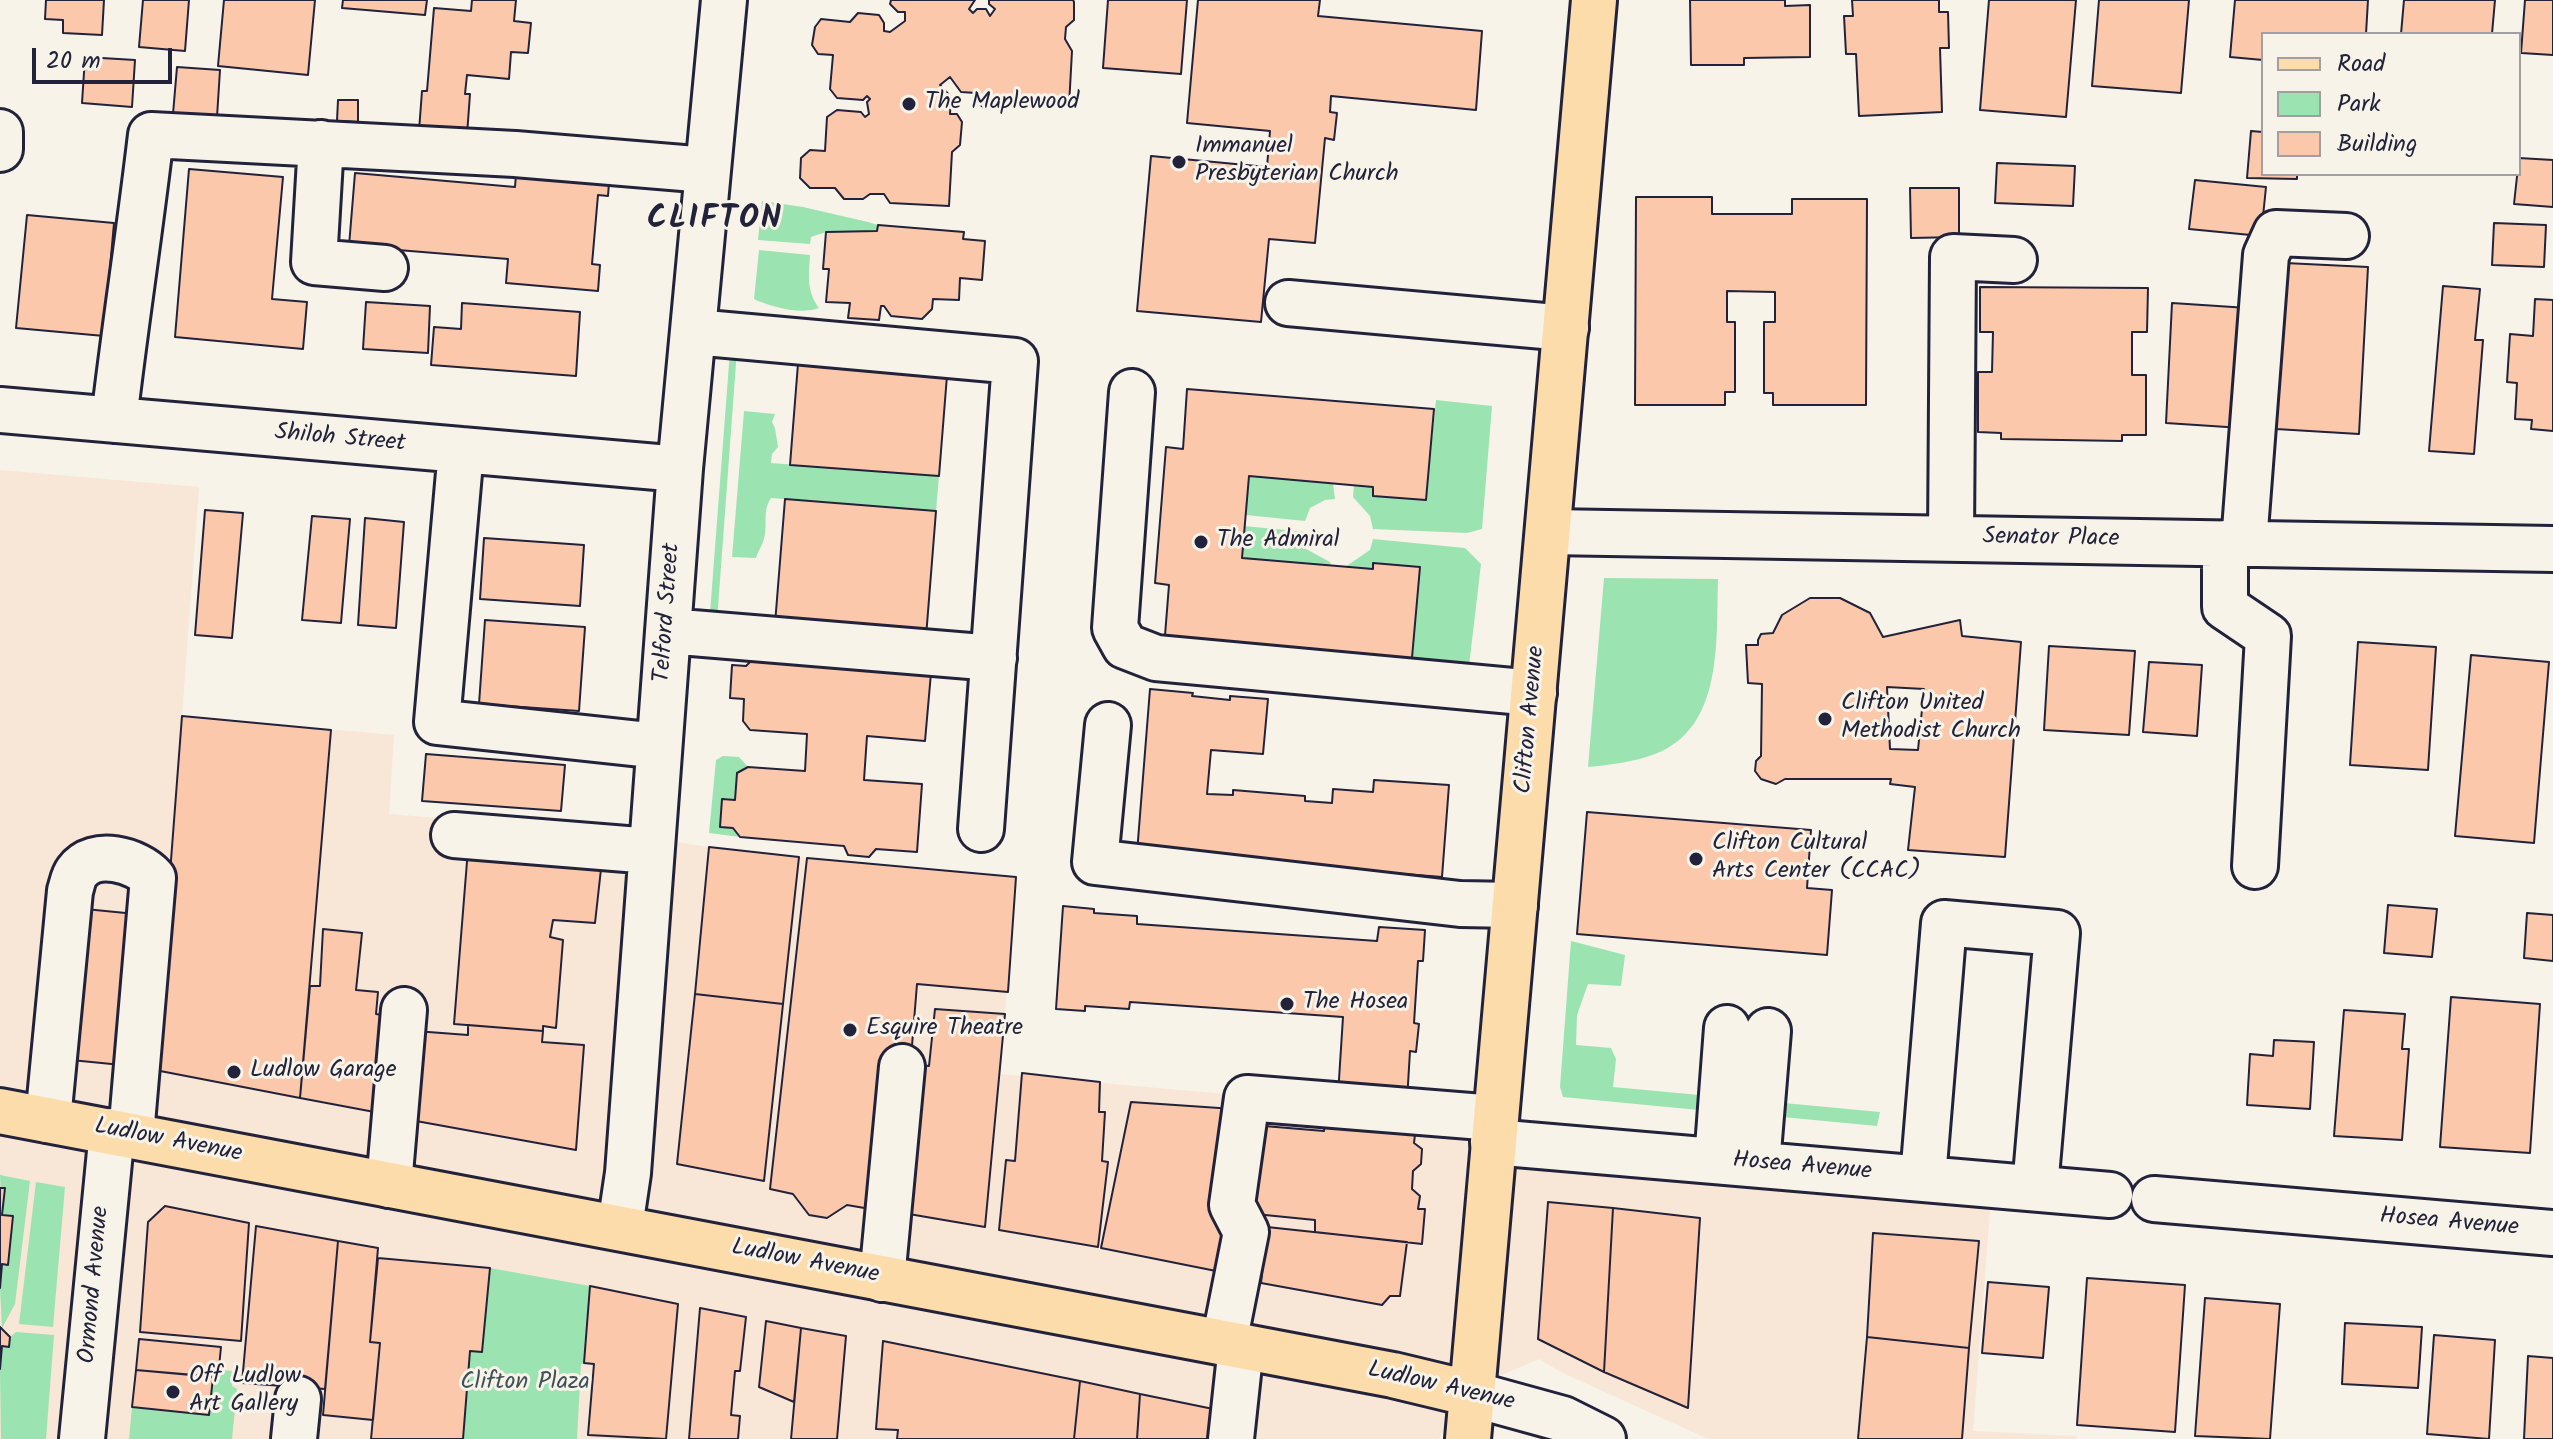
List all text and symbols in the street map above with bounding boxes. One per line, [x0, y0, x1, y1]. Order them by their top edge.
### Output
scale bar [36, 32, 176, 82]
legend [2261, 32, 2521, 176]
text: 20 m [46, 42, 101, 81]
text: Road [2337, 45, 2385, 84]
text: Park [2337, 85, 2381, 124]
place label: The Maplewood [925, 90, 1079, 118]
marker: The Maplewood [900, 95, 918, 113]
text: Building [2337, 125, 2417, 164]
place label: Immanuel Presbyterian Church [1195, 134, 1399, 190]
marker: Immanuel Presbyterian Church [1170, 153, 1188, 171]
district label: CLIFTON [647, 203, 783, 241]
street label: Shiloh Street [273, 420, 407, 460]
street label: Senator Place [1982, 524, 2120, 556]
place label: The Admiral [1217, 528, 1340, 556]
marker: The Admiral [1192, 533, 1210, 551]
street label: Telford Street [650, 542, 688, 684]
street label: Clifton Avenue [1511, 645, 1553, 795]
place label: Clifton United Methodist Church [1841, 691, 2021, 747]
marker: Clifton United Methodist Church [1816, 710, 1834, 728]
place label: Clifton Cultural Arts Center (CCAC) [1712, 831, 1921, 887]
marker: Clifton Cultural Arts Center (CCAC) [1687, 850, 1705, 868]
place label: The Hosea [1303, 990, 1408, 1018]
marker: The Hosea [1278, 995, 1296, 1013]
place label: Esquire Theatre [866, 1016, 1023, 1044]
marker: Esquire Theatre [841, 1021, 859, 1039]
place label: Ludlow Garage [250, 1058, 396, 1086]
marker: Ludlow Garage [225, 1063, 243, 1081]
street label: Ludlow Avenue [92, 1114, 244, 1170]
street label: Hosea Avenue [1731, 1148, 1873, 1188]
street label: Hosea Avenue [2378, 1204, 2520, 1244]
street label: Ormond Avenue [75, 1205, 117, 1365]
street label: Ludlow Avenue [729, 1235, 881, 1291]
street label: Ludlow Avenue [1365, 1357, 1517, 1419]
place label: Off Ludlow Art Gallery [189, 1364, 301, 1420]
park label: Clifton Plaza [460, 1370, 590, 1398]
marker: Off Ludlow Art Gallery [164, 1383, 182, 1401]

